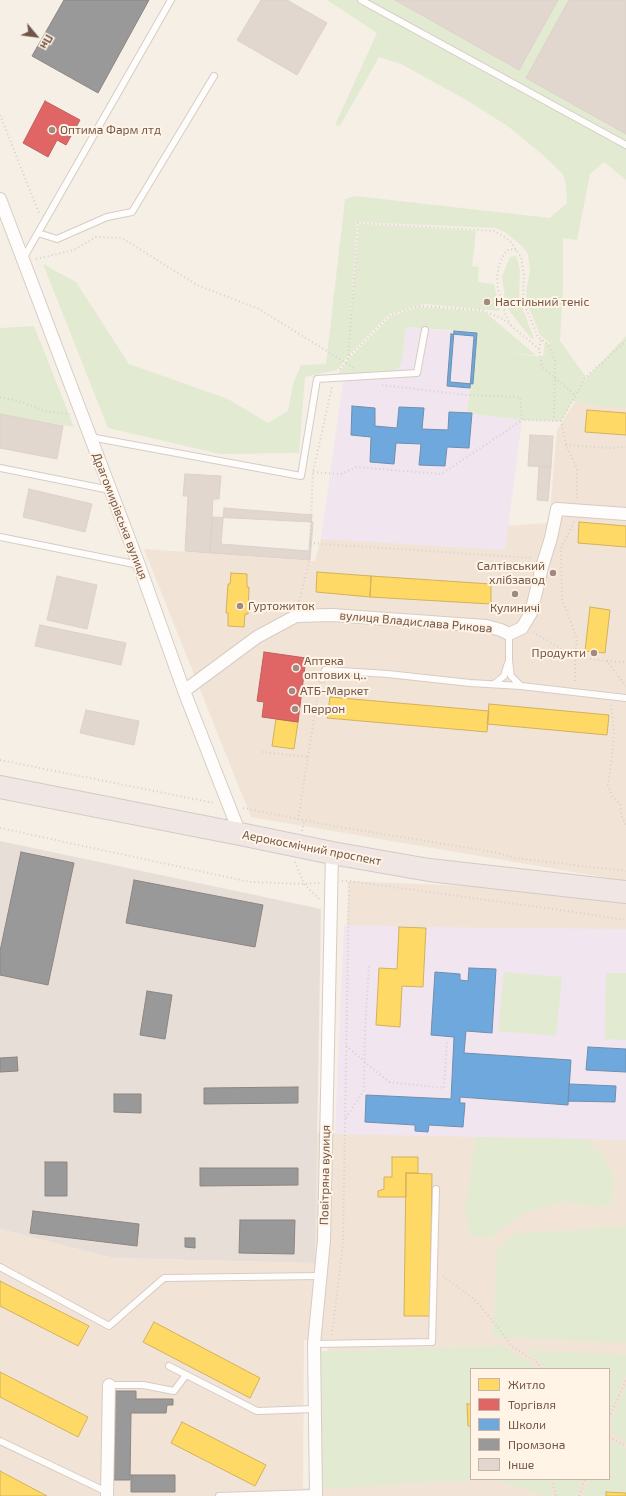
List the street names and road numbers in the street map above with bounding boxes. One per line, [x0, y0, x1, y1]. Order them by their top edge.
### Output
street label: Драгомирівська вулиця [89, 451, 151, 581]
street label: вулиця Владислава Рикова [339, 608, 493, 636]
street label: Аерокосмічний проспект [241, 827, 383, 869]
street label: Повітряна вулиця [317, 1125, 333, 1225]

